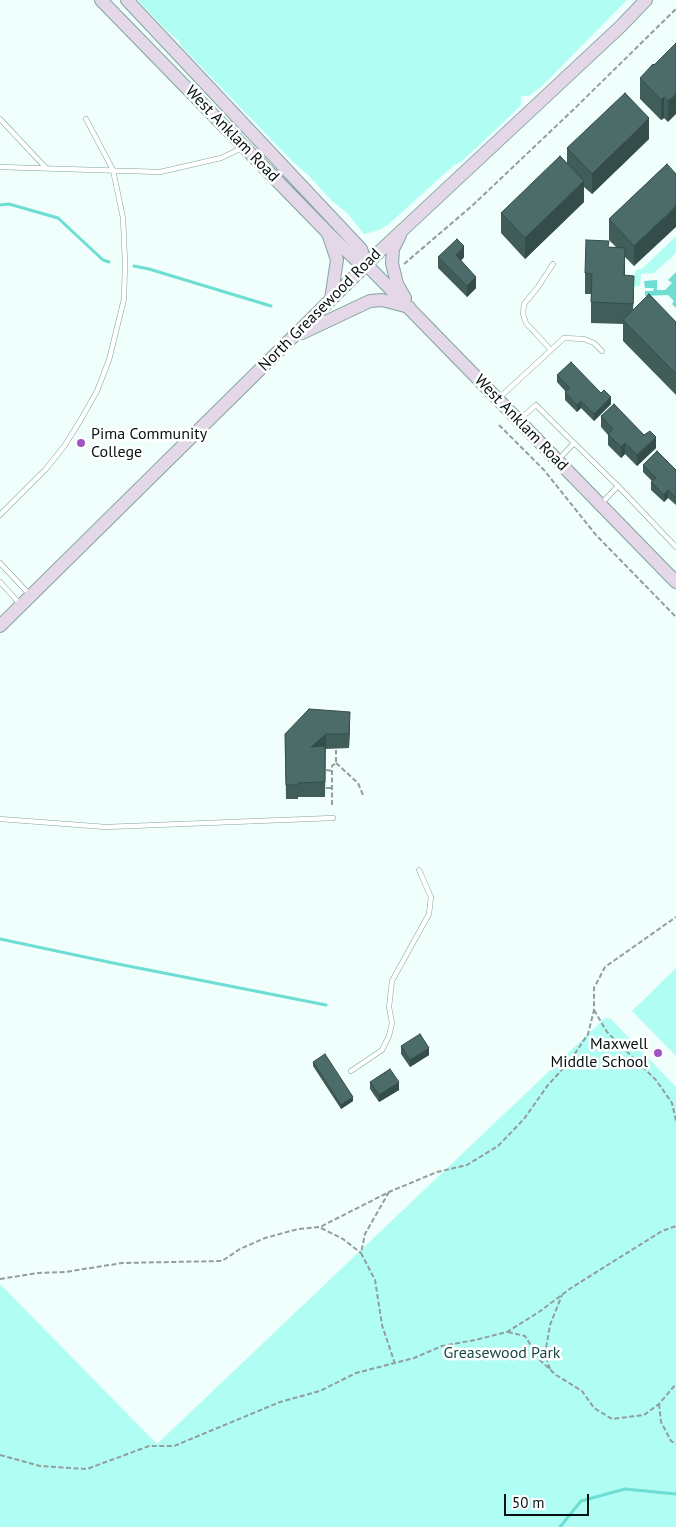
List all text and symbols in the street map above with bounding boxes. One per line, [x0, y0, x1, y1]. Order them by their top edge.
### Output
street label: West Anklam Road [181, 82, 283, 186]
street label: North Greasewood Road [255, 245, 385, 375]
street label: West Anklam Road [470, 371, 572, 475]
place label: Pima Community College [91, 424, 207, 462]
marker: Pima Community College [75, 437, 87, 449]
place label: Maxwell Middle School [550, 1034, 648, 1072]
marker: Maxwell Middle School [652, 1047, 664, 1059]
park label: Greasewood Park [443, 1343, 561, 1363]
scale bar [506, 1484, 591, 1516]
text: 50 m [512, 1493, 545, 1512]

